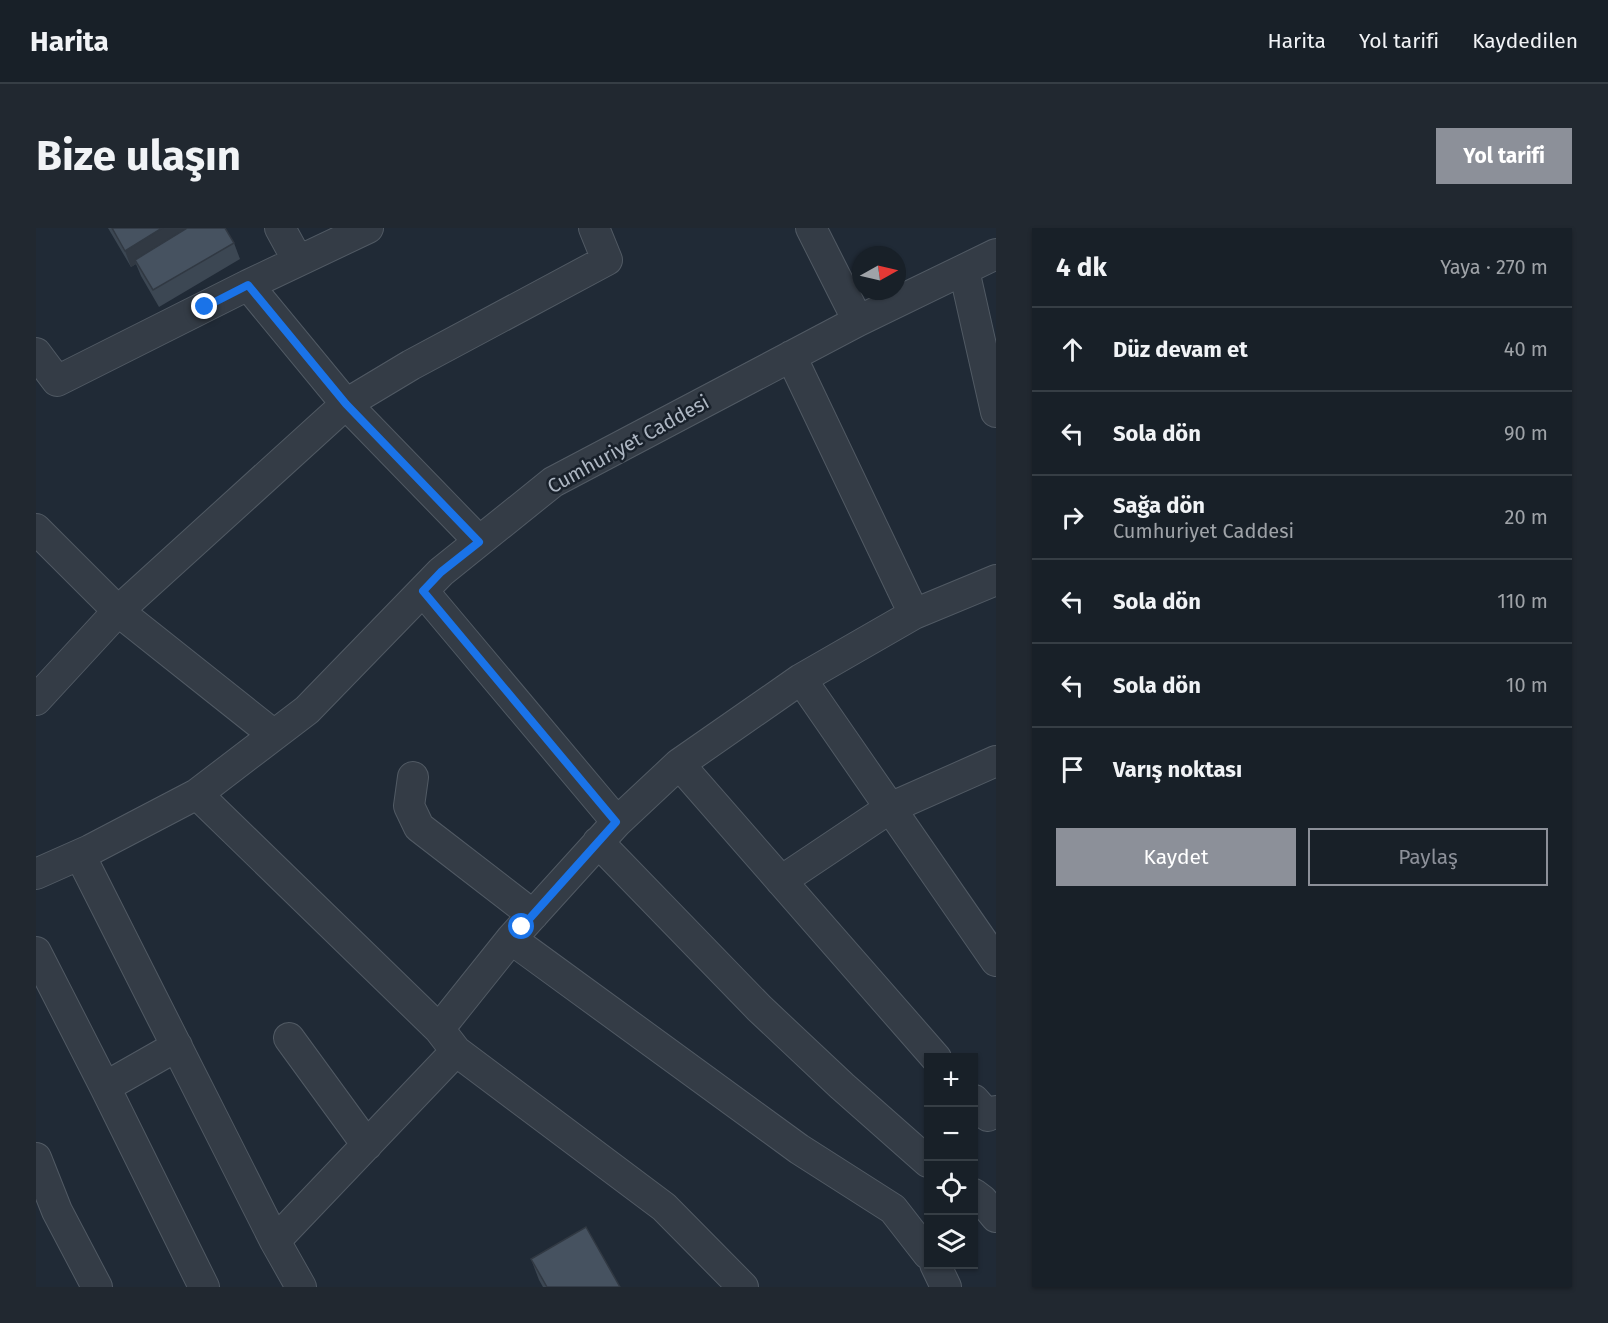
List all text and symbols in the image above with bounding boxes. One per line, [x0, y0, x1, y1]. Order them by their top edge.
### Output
text: Harita [30, 25, 109, 58]
text: Harita [1267, 28, 1326, 54]
text: Yol tarifi [1359, 28, 1439, 54]
text: Kaydedilen [1472, 28, 1578, 54]
button: Yol tarifi [1436, 128, 1572, 184]
text: Bize ulaşın [36, 131, 241, 181]
north arrow [852, 246, 906, 300]
text: 4 dk [1056, 252, 1107, 283]
text: Yaya · 270 m [1440, 255, 1548, 279]
route end [191, 293, 217, 319]
icon: ahead [1056, 333, 1089, 366]
text: Düz devam et [1113, 336, 1248, 363]
text: 40 m [1504, 337, 1548, 361]
street label: Cumhuriyet Caddesi [543, 390, 713, 498]
icon: left [1056, 417, 1089, 450]
text: Sola dön [1113, 420, 1201, 447]
text: 90 m [1504, 421, 1548, 445]
text: Sağa dön [1113, 492, 1205, 519]
icon: right [1056, 501, 1089, 534]
text: 20 m [1505, 505, 1548, 529]
text: Cumhuriyet Caddesi [1113, 519, 1294, 543]
icon: left [1056, 585, 1089, 618]
text: Sola dön [1113, 588, 1201, 615]
text: 110 m [1497, 589, 1548, 613]
icon: left [1056, 669, 1089, 702]
text: Sola dön [1113, 672, 1201, 699]
text: 10 m [1506, 673, 1548, 697]
icon: arrive [1056, 753, 1089, 786]
text: Varış noktası [1113, 756, 1242, 783]
button: Kaydet [1056, 828, 1296, 886]
button: Paylaş [1308, 828, 1548, 886]
route start [508, 913, 534, 939]
map controls [924, 1053, 978, 1269]
button: + [924, 1053, 978, 1107]
button: − [924, 1107, 978, 1161]
button: locate [924, 1161, 978, 1215]
button: layers [924, 1215, 978, 1269]

